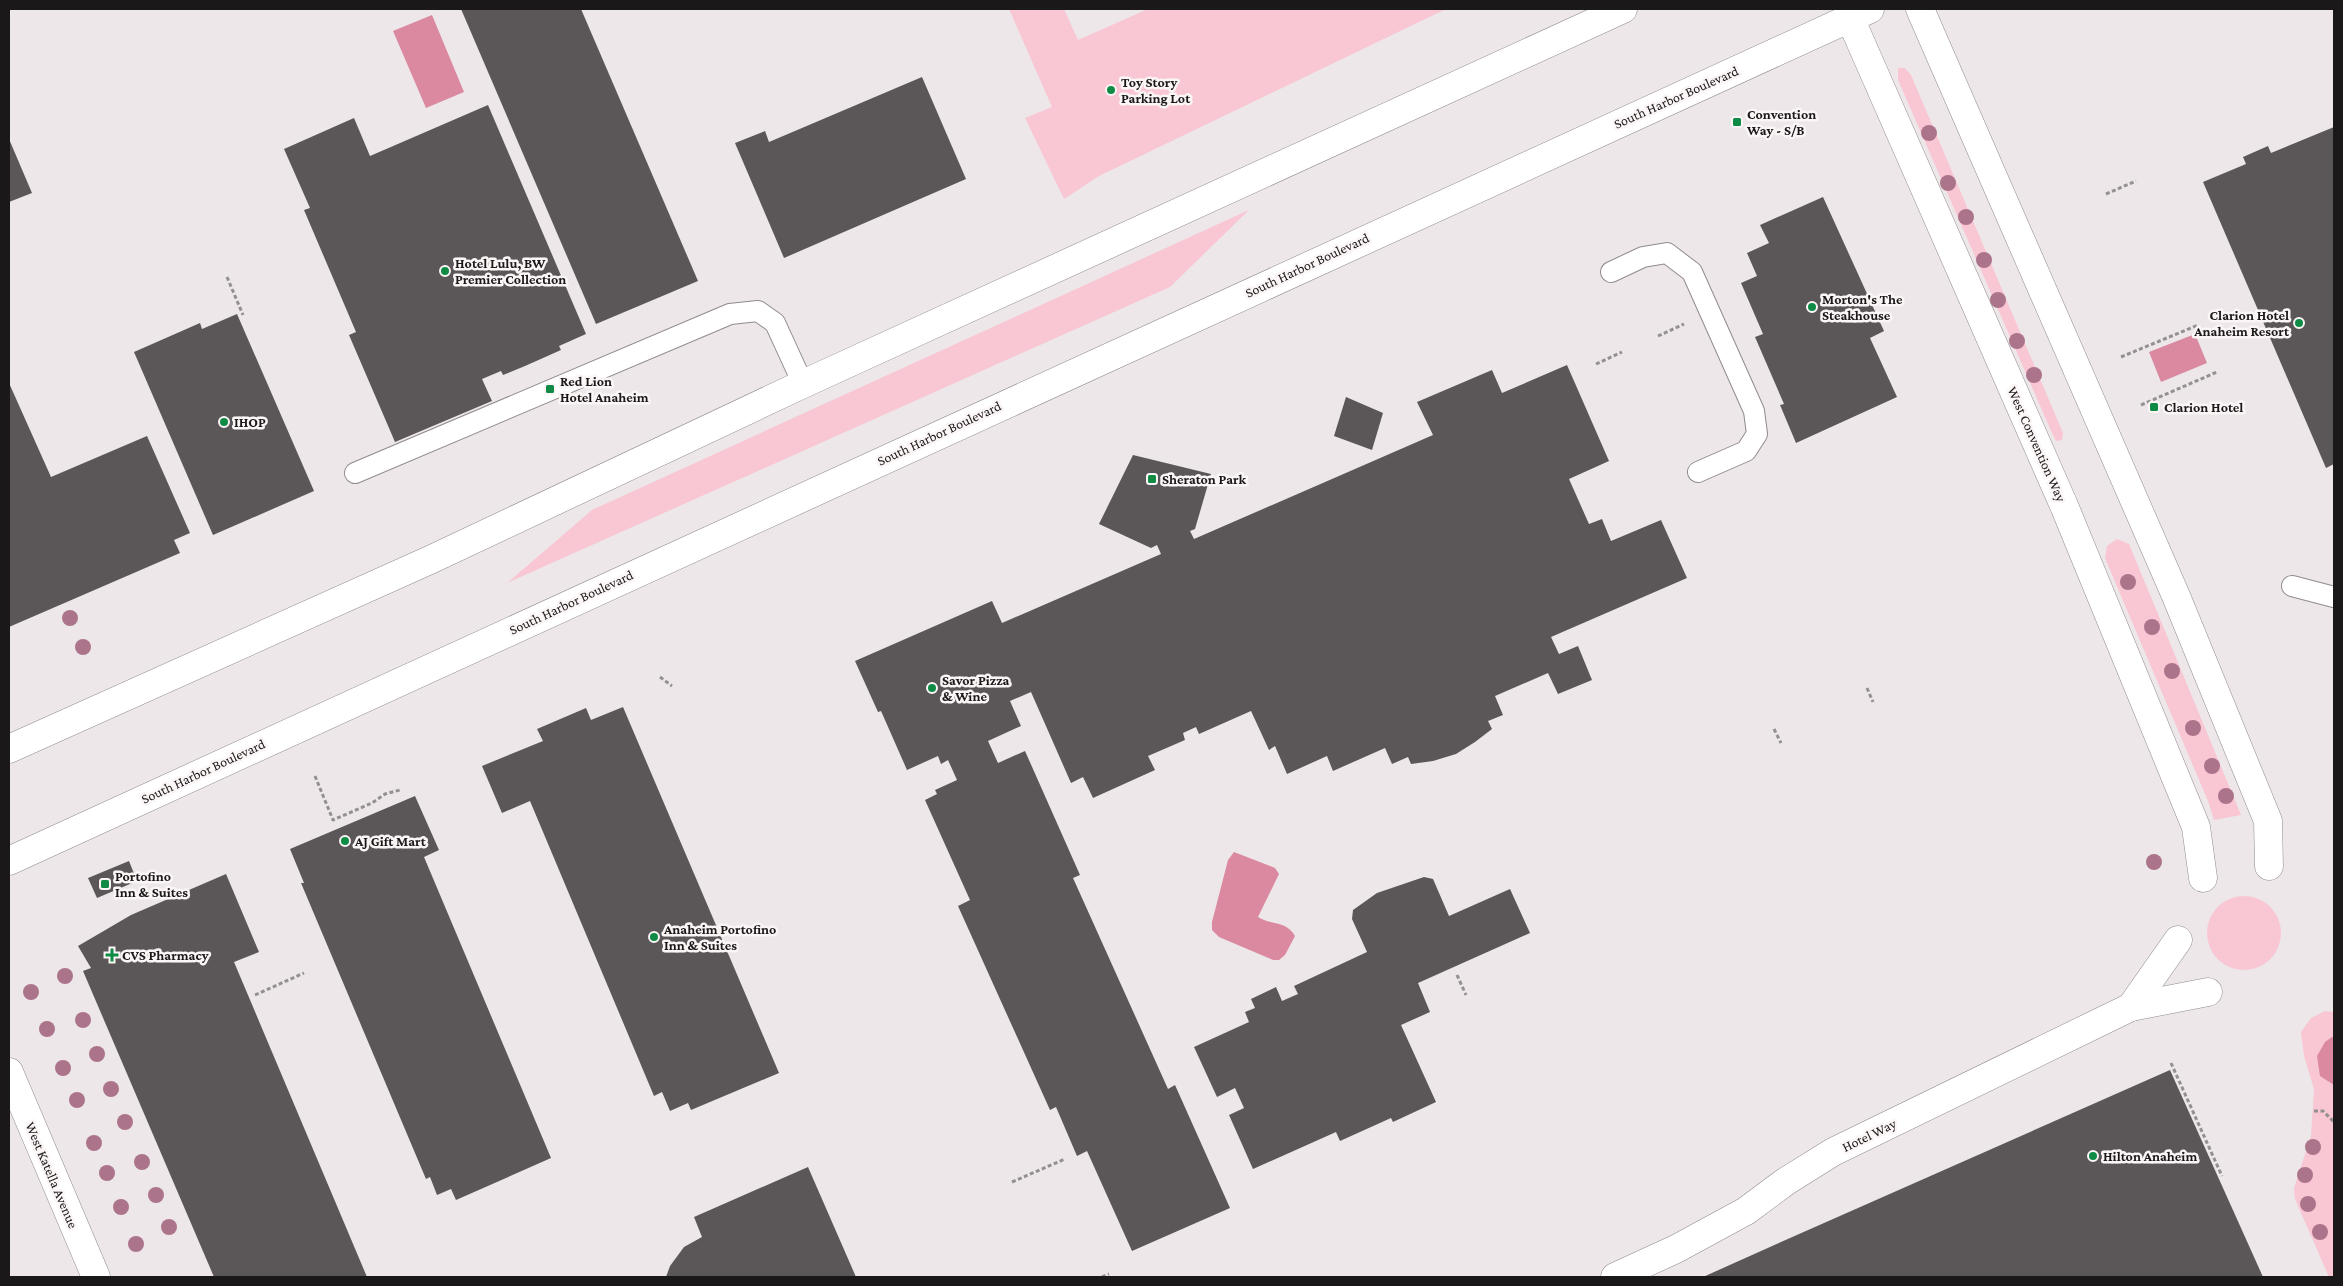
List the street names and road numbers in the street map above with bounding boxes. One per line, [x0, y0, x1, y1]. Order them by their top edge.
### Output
street label: South Harbor Boulevard [1611, 62, 1741, 132]
street label: South Harbor Boulevard [1243, 229, 1372, 301]
street label: West Convention Way [2004, 384, 2070, 505]
street label: South Harbor Boulevard [875, 397, 1004, 469]
street label: South Harbor Boulevard [507, 566, 636, 638]
street label: South Harbor Boulevard [139, 735, 268, 807]
street label: Hotel Way [1839, 1115, 1899, 1155]
street label: West Katella Avenue [22, 1119, 82, 1231]

